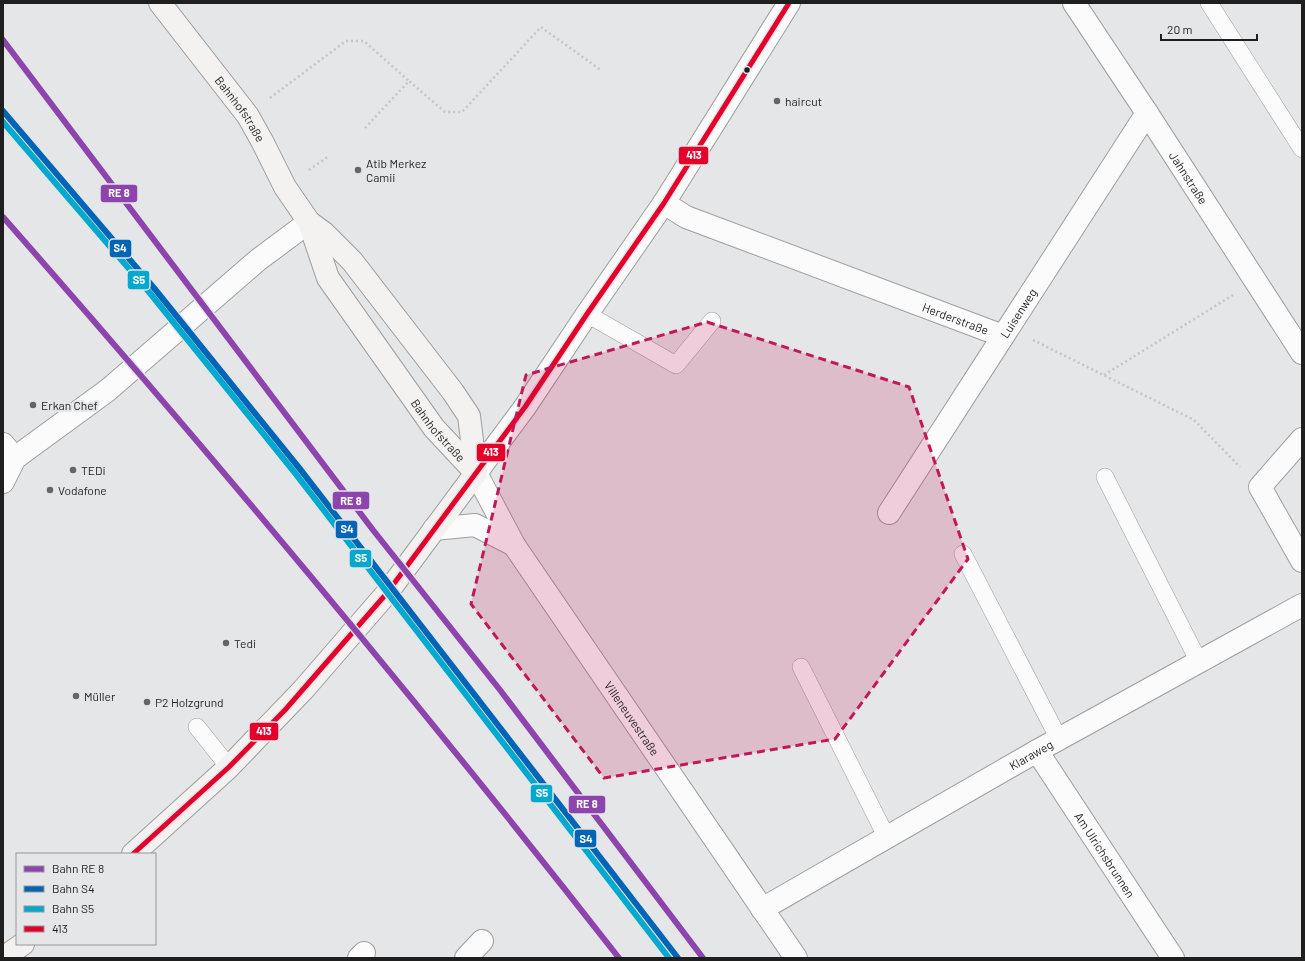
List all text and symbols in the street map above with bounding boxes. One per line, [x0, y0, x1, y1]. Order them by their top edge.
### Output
scale bar [1161, 16, 1257, 42]
text: 20 m [1167, 22, 1193, 36]
unlabelled marker [742, 65, 752, 75]
street label: Bahnhofstraße [212, 73, 268, 144]
place label: haircut [785, 94, 822, 108]
marker: haircut [772, 96, 782, 106]
line badge: 413 [678, 146, 709, 165]
text: 413 [686, 148, 702, 161]
street label: Jahnstraße [1167, 149, 1211, 207]
place label: Atib Merkez Camii [366, 156, 426, 184]
marker: Atib Merkez Camii [353, 165, 363, 175]
line badge: RE 8 [100, 184, 138, 203]
text: RE 8 [108, 186, 130, 199]
line badge: S4 [109, 239, 132, 258]
text: S4 [113, 241, 127, 254]
line badge: S5 [127, 270, 150, 290]
text: S5 [133, 273, 145, 286]
street label: Luisenweg [997, 286, 1039, 340]
street label: Herderstraße [921, 299, 991, 337]
street label: Bahnhofstraße [409, 396, 468, 464]
place label: Erkan Chef [41, 398, 98, 412]
marker: Erkan Chef [28, 400, 38, 410]
line badge: 413 [476, 443, 506, 462]
text: 413 [483, 445, 499, 458]
place label: TEDi [81, 463, 106, 477]
marker: TEDi [68, 465, 78, 475]
place label: Vodafone [58, 483, 107, 497]
marker: Vodafone [45, 485, 55, 495]
line badge: RE 8 [332, 491, 370, 510]
text: RE 8 [340, 494, 362, 507]
line badge: S4 [335, 520, 358, 539]
text: S4 [340, 522, 354, 535]
line badge: S5 [349, 549, 372, 568]
text: S5 [355, 551, 367, 564]
place label: Tedi [234, 636, 256, 650]
marker: Tedi [221, 638, 231, 648]
street label: Villeneuvestraße [602, 678, 662, 758]
place label: Müller [84, 689, 116, 703]
marker: Müller [71, 691, 81, 701]
place label: P2 Holzgrund [155, 695, 224, 709]
marker: P2 Holzgrund [142, 697, 152, 707]
line badge: 413 [249, 722, 279, 741]
text: 413 [256, 724, 272, 737]
street label: Klaraweg [1007, 737, 1055, 773]
line badge: S5 [530, 784, 553, 803]
text: S5 [536, 786, 548, 799]
line badge: RE 8 [568, 795, 606, 814]
text: RE 8 [576, 797, 598, 810]
street label: Am Ulrichsbrunnen [1072, 809, 1138, 900]
line badge: S4 [574, 829, 597, 848]
text: S4 [579, 832, 593, 845]
legend [16, 853, 156, 945]
text: Bahn RE 8 [52, 861, 104, 875]
text: Bahn S4 [52, 881, 95, 895]
text: Bahn S5 [52, 901, 94, 915]
text: 413 [52, 921, 68, 935]

